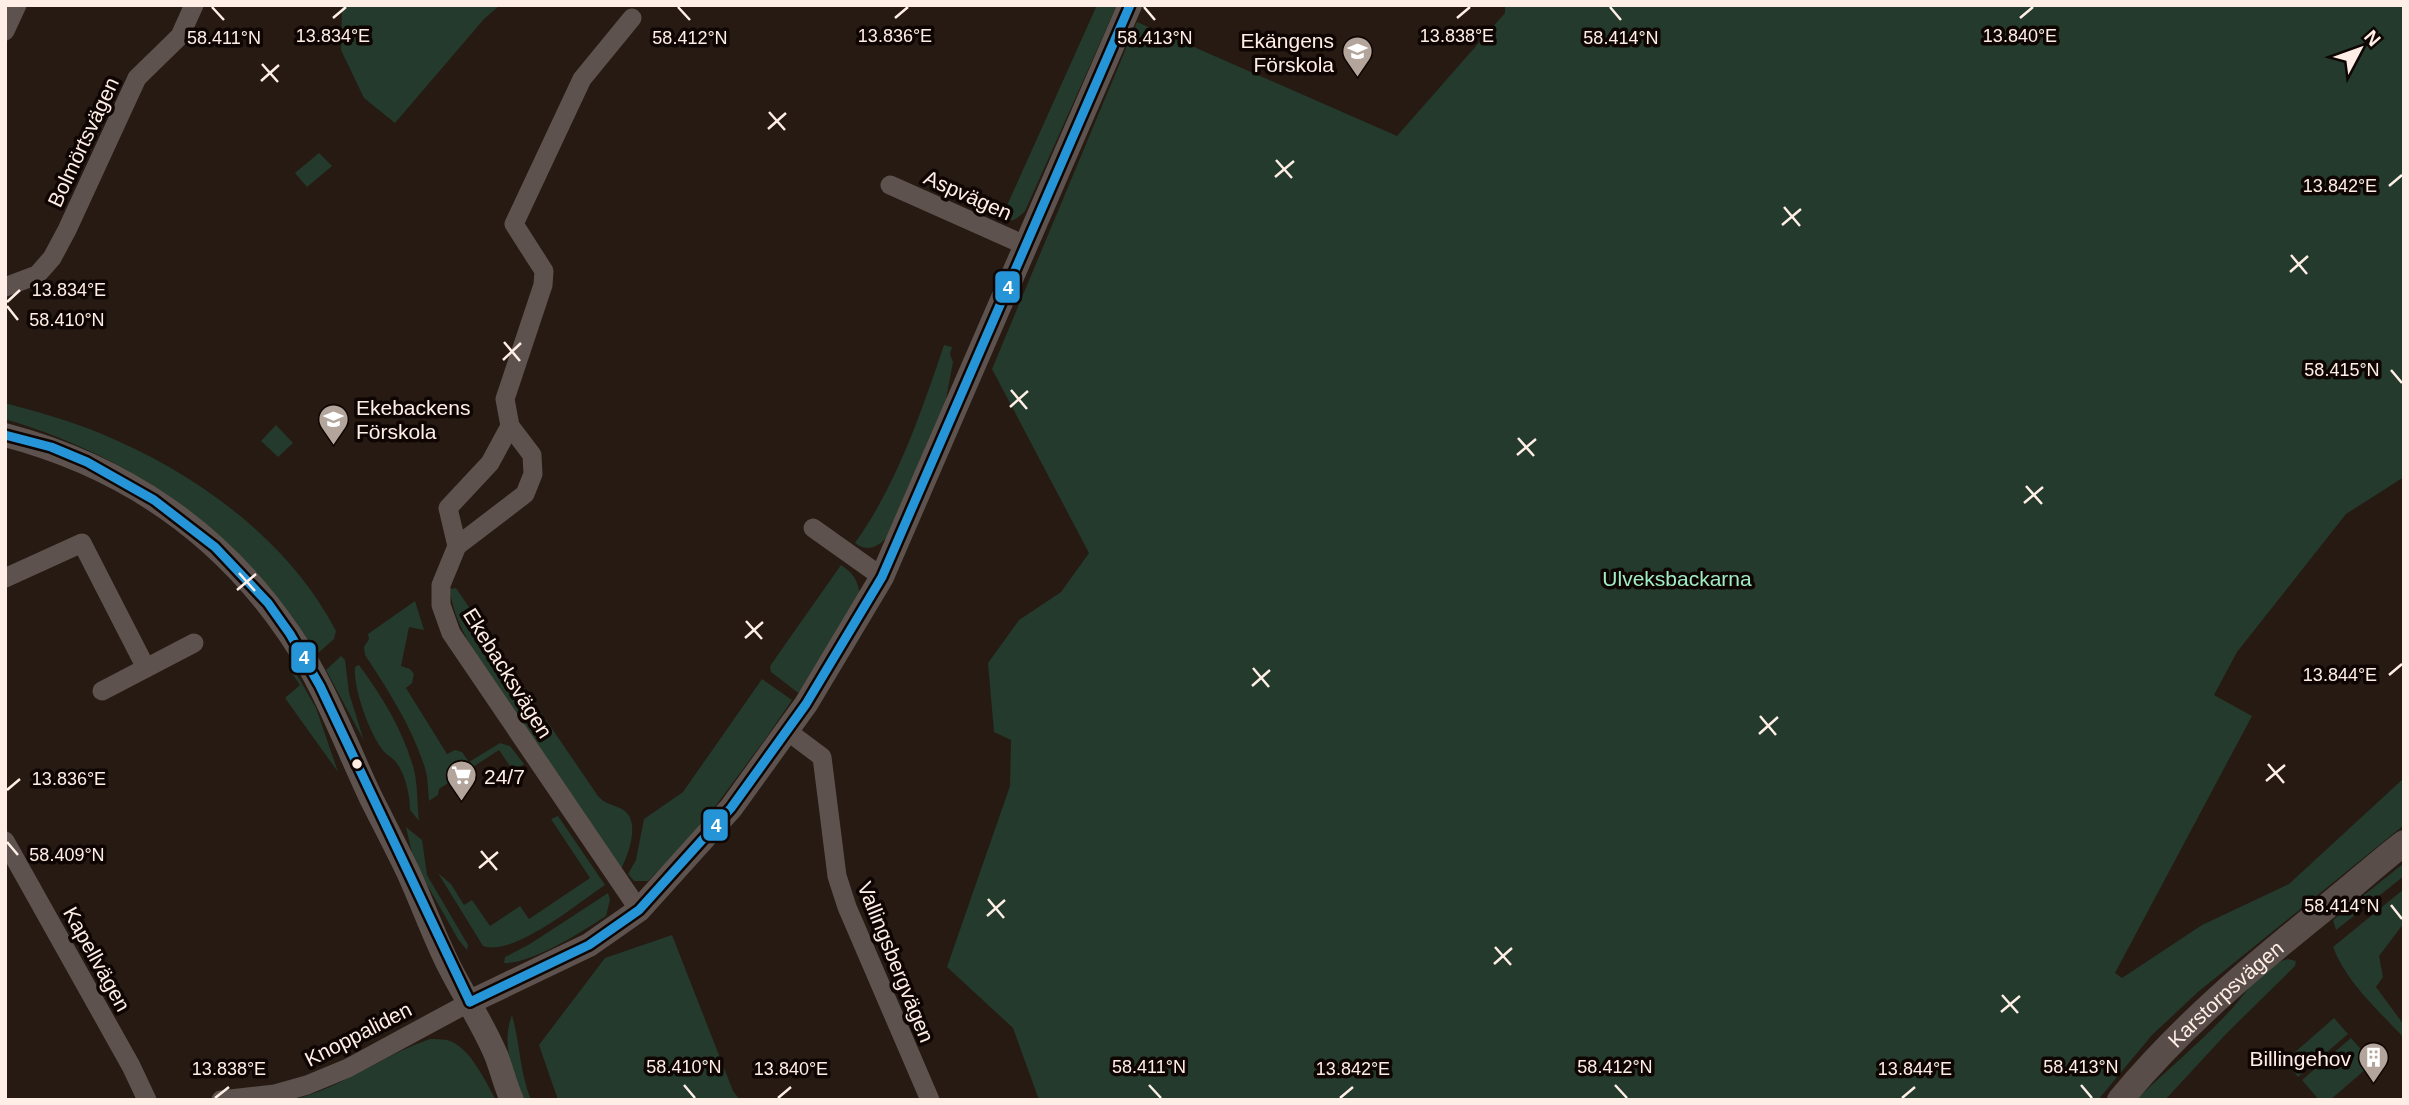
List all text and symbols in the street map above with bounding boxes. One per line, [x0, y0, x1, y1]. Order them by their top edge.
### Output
north arrow [2325, 14, 2395, 84]
text: 13.834°E [296, 26, 370, 46]
text: 13.836°E [858, 26, 932, 46]
text: 13.838°E [1420, 26, 1494, 46]
text: 13.840°E [1983, 26, 2057, 46]
text: N [2360, 26, 2385, 50]
text: 58.411°N [187, 28, 261, 48]
text: 58.412°N [652, 28, 728, 48]
text: 58.413°N [1117, 28, 1193, 48]
text: 58.414°N [1583, 28, 1659, 48]
place label: Ekängens Förskola [1241, 29, 1334, 76]
school or university icon: Ekängens Förskola [1340, 35, 1374, 79]
street label: Bolmörtsvägen [43, 74, 123, 210]
street label: Aspvägen [921, 165, 1015, 225]
text: 13.842°E [2303, 176, 2377, 196]
line badge: 4 [994, 270, 1021, 304]
text: 4 [1003, 277, 1014, 298]
text: 13.834°E [32, 280, 106, 300]
text: 58.410°N [29, 310, 105, 330]
text: 58.415°N [2304, 360, 2380, 380]
place label: Ekebackens Förskola [356, 396, 470, 443]
school or university icon: Ekebackens Förskola [316, 402, 350, 446]
park label: Ulveksbackarna [1602, 567, 1752, 590]
street label: Ekebacksvägen [459, 604, 557, 742]
line badge: 4 [290, 641, 317, 674]
text: 4 [299, 647, 310, 668]
text: 13.844°E [2303, 665, 2377, 685]
unlabelled marker [350, 757, 364, 771]
supermarket icon: 24/7 [444, 759, 478, 803]
place label: 24/7 [484, 765, 525, 788]
text: 13.836°E [32, 769, 106, 789]
line badge: 4 [702, 808, 729, 842]
text: 4 [711, 815, 722, 836]
text: 58.409°N [29, 845, 105, 865]
street label: Vallingsbergvägen [853, 878, 939, 1046]
text: 58.414°N [2304, 896, 2380, 916]
street label: Kapellvägen [59, 903, 135, 1015]
street label: Karstorpsvägen [2163, 936, 2288, 1051]
street label: Knoppaliden [301, 997, 415, 1071]
building icon: Billingehov [2357, 1041, 2391, 1085]
place label: Billingehov [2249, 1047, 2351, 1070]
text: 58.410°N [646, 1057, 722, 1077]
text: 58.411°N [1112, 1057, 1186, 1077]
text: 58.412°N [1577, 1057, 1653, 1077]
text: 58.413°N [2043, 1057, 2119, 1077]
text: 13.838°E [192, 1059, 266, 1079]
text: 13.840°E [754, 1059, 828, 1079]
text: 13.842°E [1316, 1059, 1390, 1079]
text: 13.844°E [1878, 1059, 1952, 1079]

